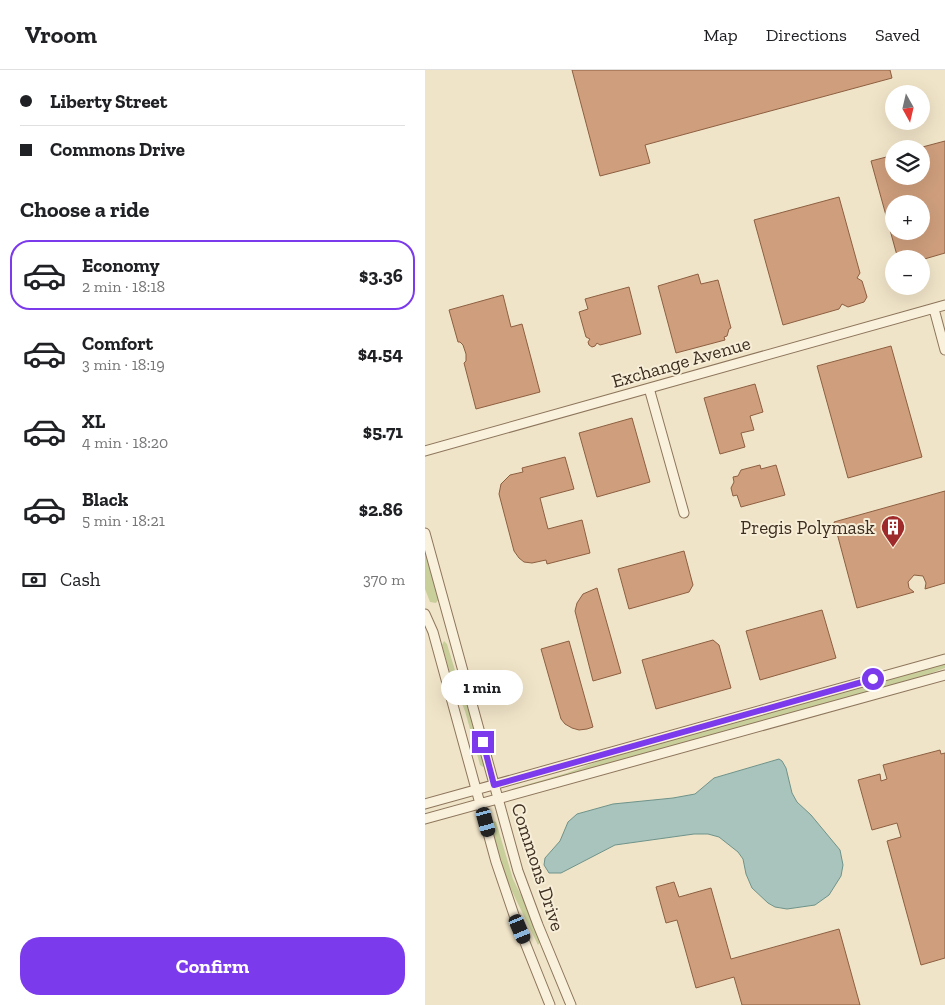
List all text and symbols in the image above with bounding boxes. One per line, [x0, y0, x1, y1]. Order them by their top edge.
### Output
text: Vroom [25, 20, 97, 49]
text: Map [703, 24, 738, 46]
text: Directions [766, 24, 847, 46]
text: Saved [875, 24, 920, 46]
north arrow [885, 85, 930, 130]
map controls [885, 85, 930, 295]
text: Liberty Street [50, 90, 167, 113]
text: Commons Drive [50, 138, 185, 161]
button: layers [885, 140, 930, 185]
button: + [885, 195, 930, 240]
text: Choose a ride [20, 196, 150, 223]
button: − [885, 250, 930, 295]
icon: car [22, 253, 67, 298]
text: Economy [82, 254, 160, 277]
text: $3.36 [359, 264, 403, 287]
text: 2 min · 18:18 [82, 277, 165, 296]
icon: car [22, 331, 67, 376]
street label: Exchange Avenue [609, 331, 753, 393]
text: Comfort [82, 332, 153, 355]
text: $4.54 [358, 342, 403, 365]
text: 3 min · 18:19 [82, 355, 165, 374]
icon: car [22, 409, 67, 454]
text: XL [82, 410, 105, 433]
text: $5.71 [363, 420, 403, 443]
text: 4 min · 18:20 [82, 433, 168, 452]
icon: car [22, 487, 67, 532]
text: Black [82, 488, 128, 511]
text: $2.86 [359, 498, 403, 521]
text: 5 min · 18:21 [82, 511, 165, 530]
building icon: Pregis Polymask [880, 514, 906, 548]
place label: Pregis Polymask [740, 516, 875, 539]
icon: cash [20, 566, 48, 594]
text: Cash [60, 568, 100, 591]
text: 370 m [363, 570, 405, 589]
route start [862, 668, 884, 690]
callout: 1 min [442, 670, 524, 704]
text: 1 min [463, 678, 501, 697]
route end [472, 731, 494, 753]
street label: Commons Drive [507, 800, 569, 934]
car [474, 806, 497, 838]
car [507, 912, 532, 946]
button: Confirm [20, 937, 405, 995]

